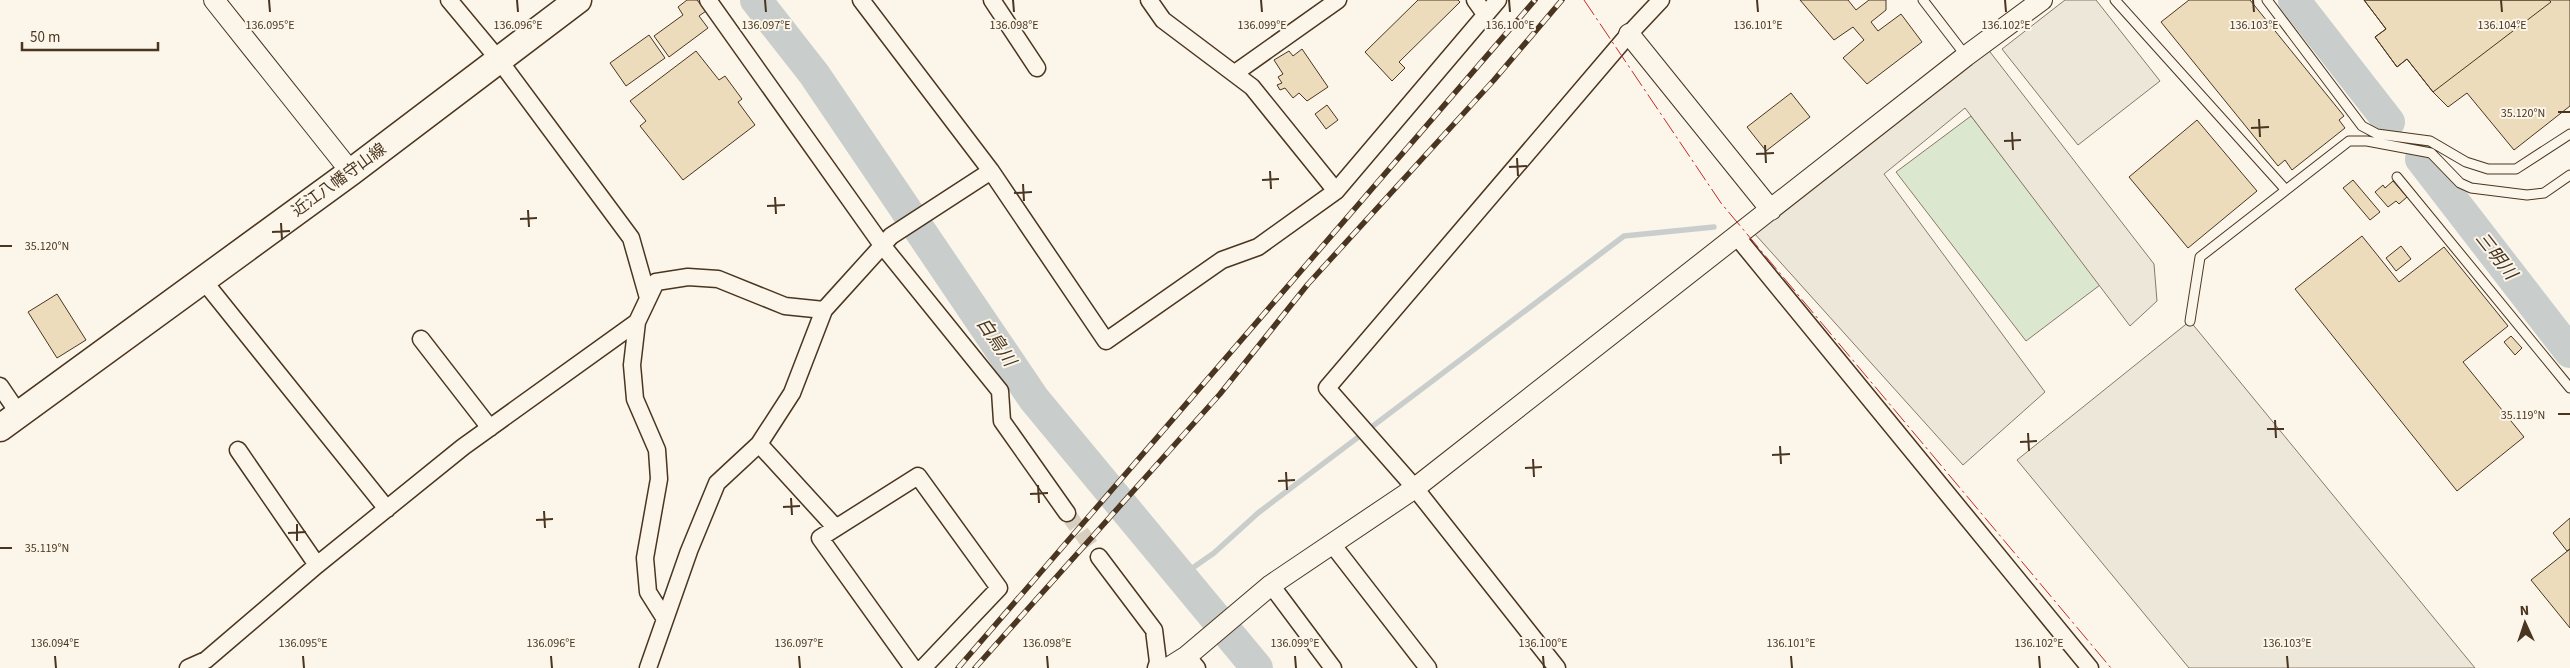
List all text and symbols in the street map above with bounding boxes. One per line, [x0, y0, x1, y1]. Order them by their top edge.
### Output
text: 136.095°E [245, 17, 295, 34]
text: 136.096°E [493, 17, 543, 34]
text: 136.097°E [741, 17, 791, 34]
text: 136.098°E [989, 17, 1039, 34]
text: 136.099°E [1237, 17, 1287, 34]
text: 136.100°E [1485, 17, 1535, 34]
text: 136.101°E [1733, 17, 1783, 34]
text: 136.102°E [1981, 17, 2031, 34]
text: 136.103°E [2229, 17, 2279, 34]
text: 136.104°E [2477, 17, 2527, 34]
scale bar [22, 20, 159, 52]
text: 50 m [30, 27, 60, 48]
text: 35.120°N [2501, 105, 2545, 122]
street label: 近江八幡守山線 [287, 138, 391, 222]
water label: 三明川 [2470, 227, 2524, 287]
text: 35.120°N [25, 238, 69, 255]
water label: 白鳥川 [971, 313, 1023, 373]
text: 35.119°N [2501, 407, 2545, 424]
text: 35.119°N [25, 540, 69, 557]
north arrow [2500, 598, 2550, 648]
text: N [2519, 601, 2530, 621]
text: 136.094°E [30, 635, 80, 652]
text: 136.095°E [278, 635, 328, 652]
text: 136.096°E [526, 635, 576, 652]
text: 136.097°E [774, 635, 824, 652]
text: 136.098°E [1022, 635, 1072, 652]
text: 136.099°E [1270, 635, 1320, 652]
text: 136.100°E [1518, 635, 1568, 652]
text: 136.101°E [1766, 635, 1816, 652]
text: 136.102°E [2014, 635, 2064, 652]
text: 136.103°E [2262, 635, 2312, 652]

